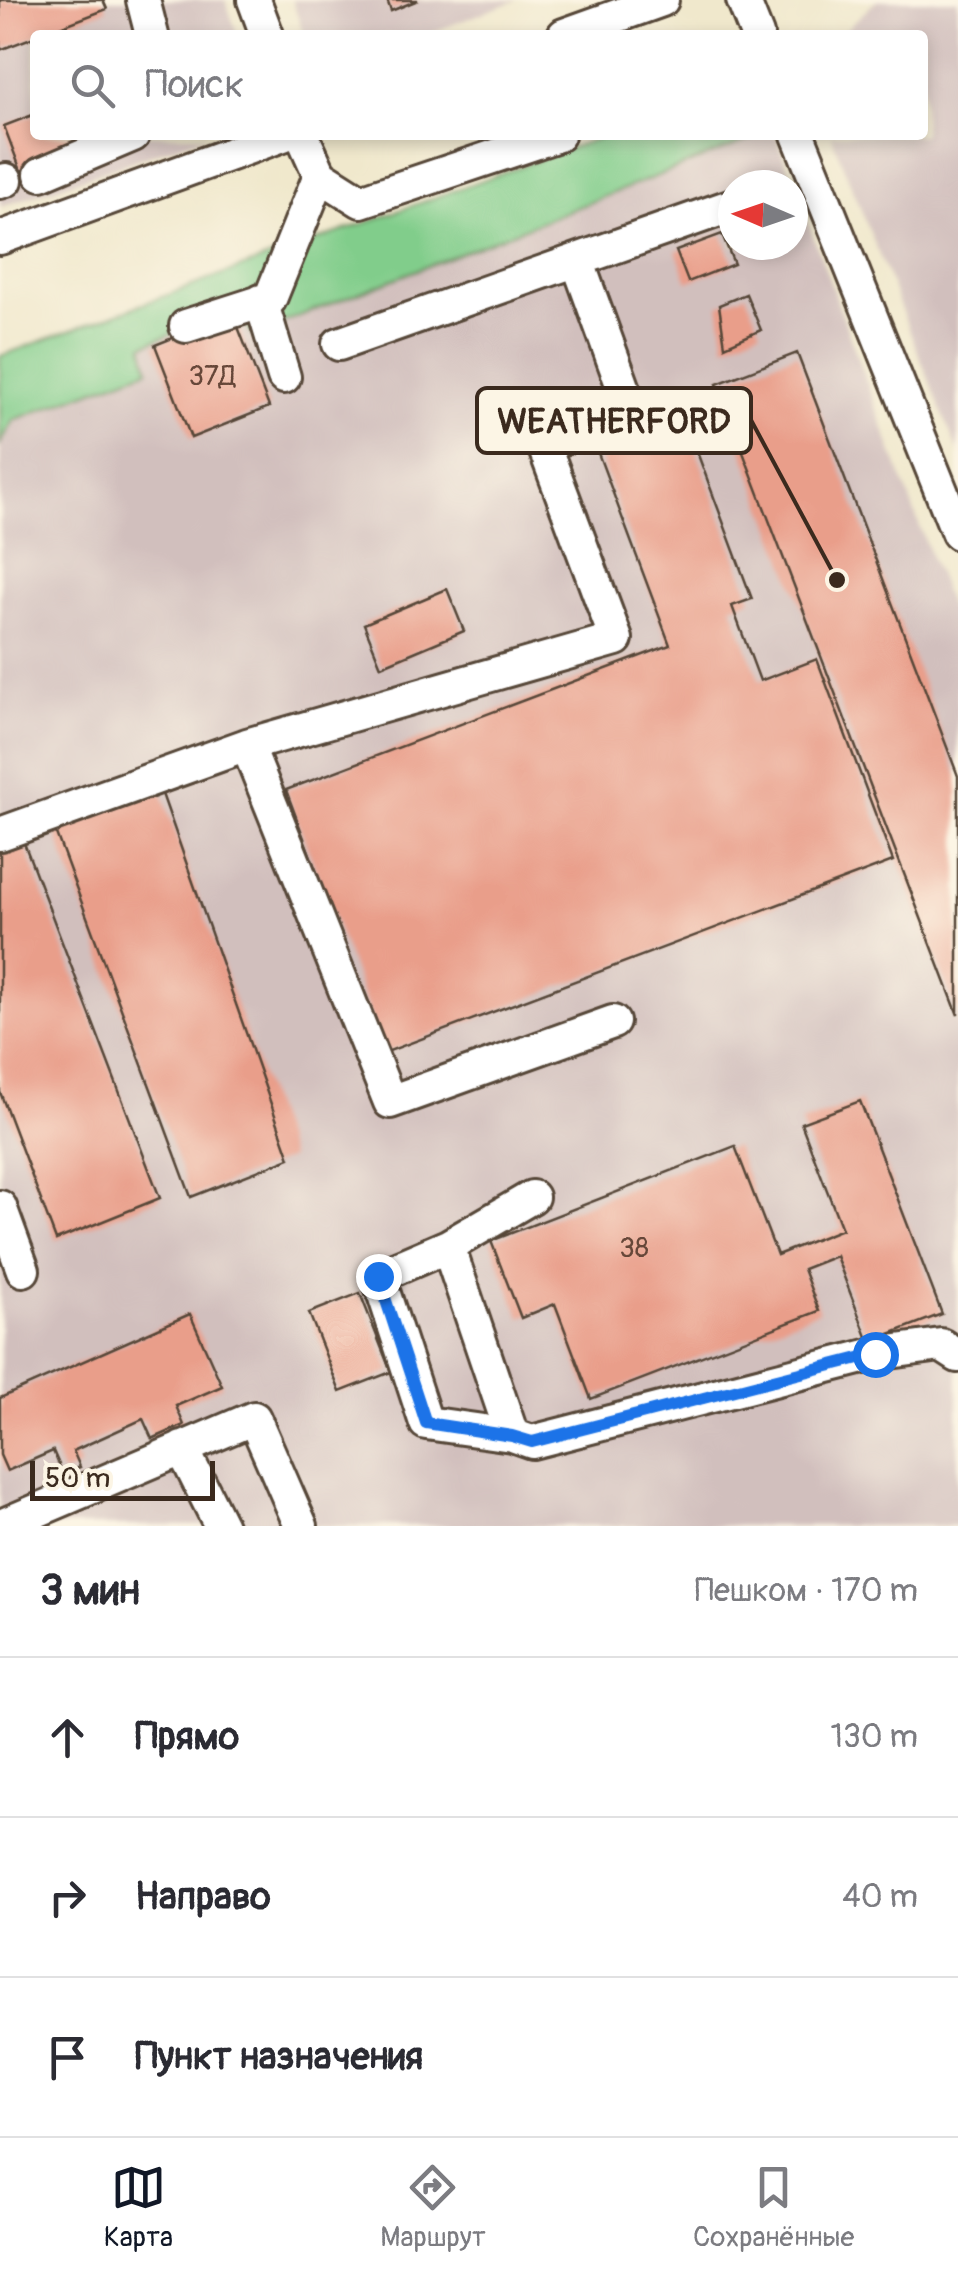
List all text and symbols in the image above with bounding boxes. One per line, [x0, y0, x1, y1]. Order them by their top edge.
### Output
search box [30, 30, 928, 140]
icon: search [65, 58, 120, 113]
text: Поиск [145, 61, 244, 109]
north arrow [718, 170, 808, 260]
house number: 37Д [188, 359, 237, 394]
callout: WEATHERFORD [477, 388, 751, 453]
text: WEATHERFORD [497, 400, 731, 444]
house number: 38 [619, 1231, 649, 1266]
route end [356, 1254, 402, 1300]
route start [853, 1332, 899, 1378]
scale bar [30, 1456, 215, 1500]
text: 50 m [45, 1461, 110, 1496]
text: 3 мин [40, 1565, 140, 1617]
text: Пешком · 170 m [695, 1571, 918, 1611]
icon: ahead [40, 1710, 95, 1765]
text: Прямо [135, 1713, 239, 1761]
text: 130 m [830, 1717, 918, 1757]
icon: right [40, 1870, 95, 1925]
text: Направо [135, 1873, 271, 1921]
text: 40 m [842, 1877, 918, 1917]
icon: arrive [40, 2030, 95, 2085]
text: Пункт назначения [135, 2033, 423, 2081]
tab: Карта [104, 2160, 173, 2255]
tab: Маршрут [380, 2160, 486, 2255]
tab: Сохранённые [693, 2160, 854, 2255]

